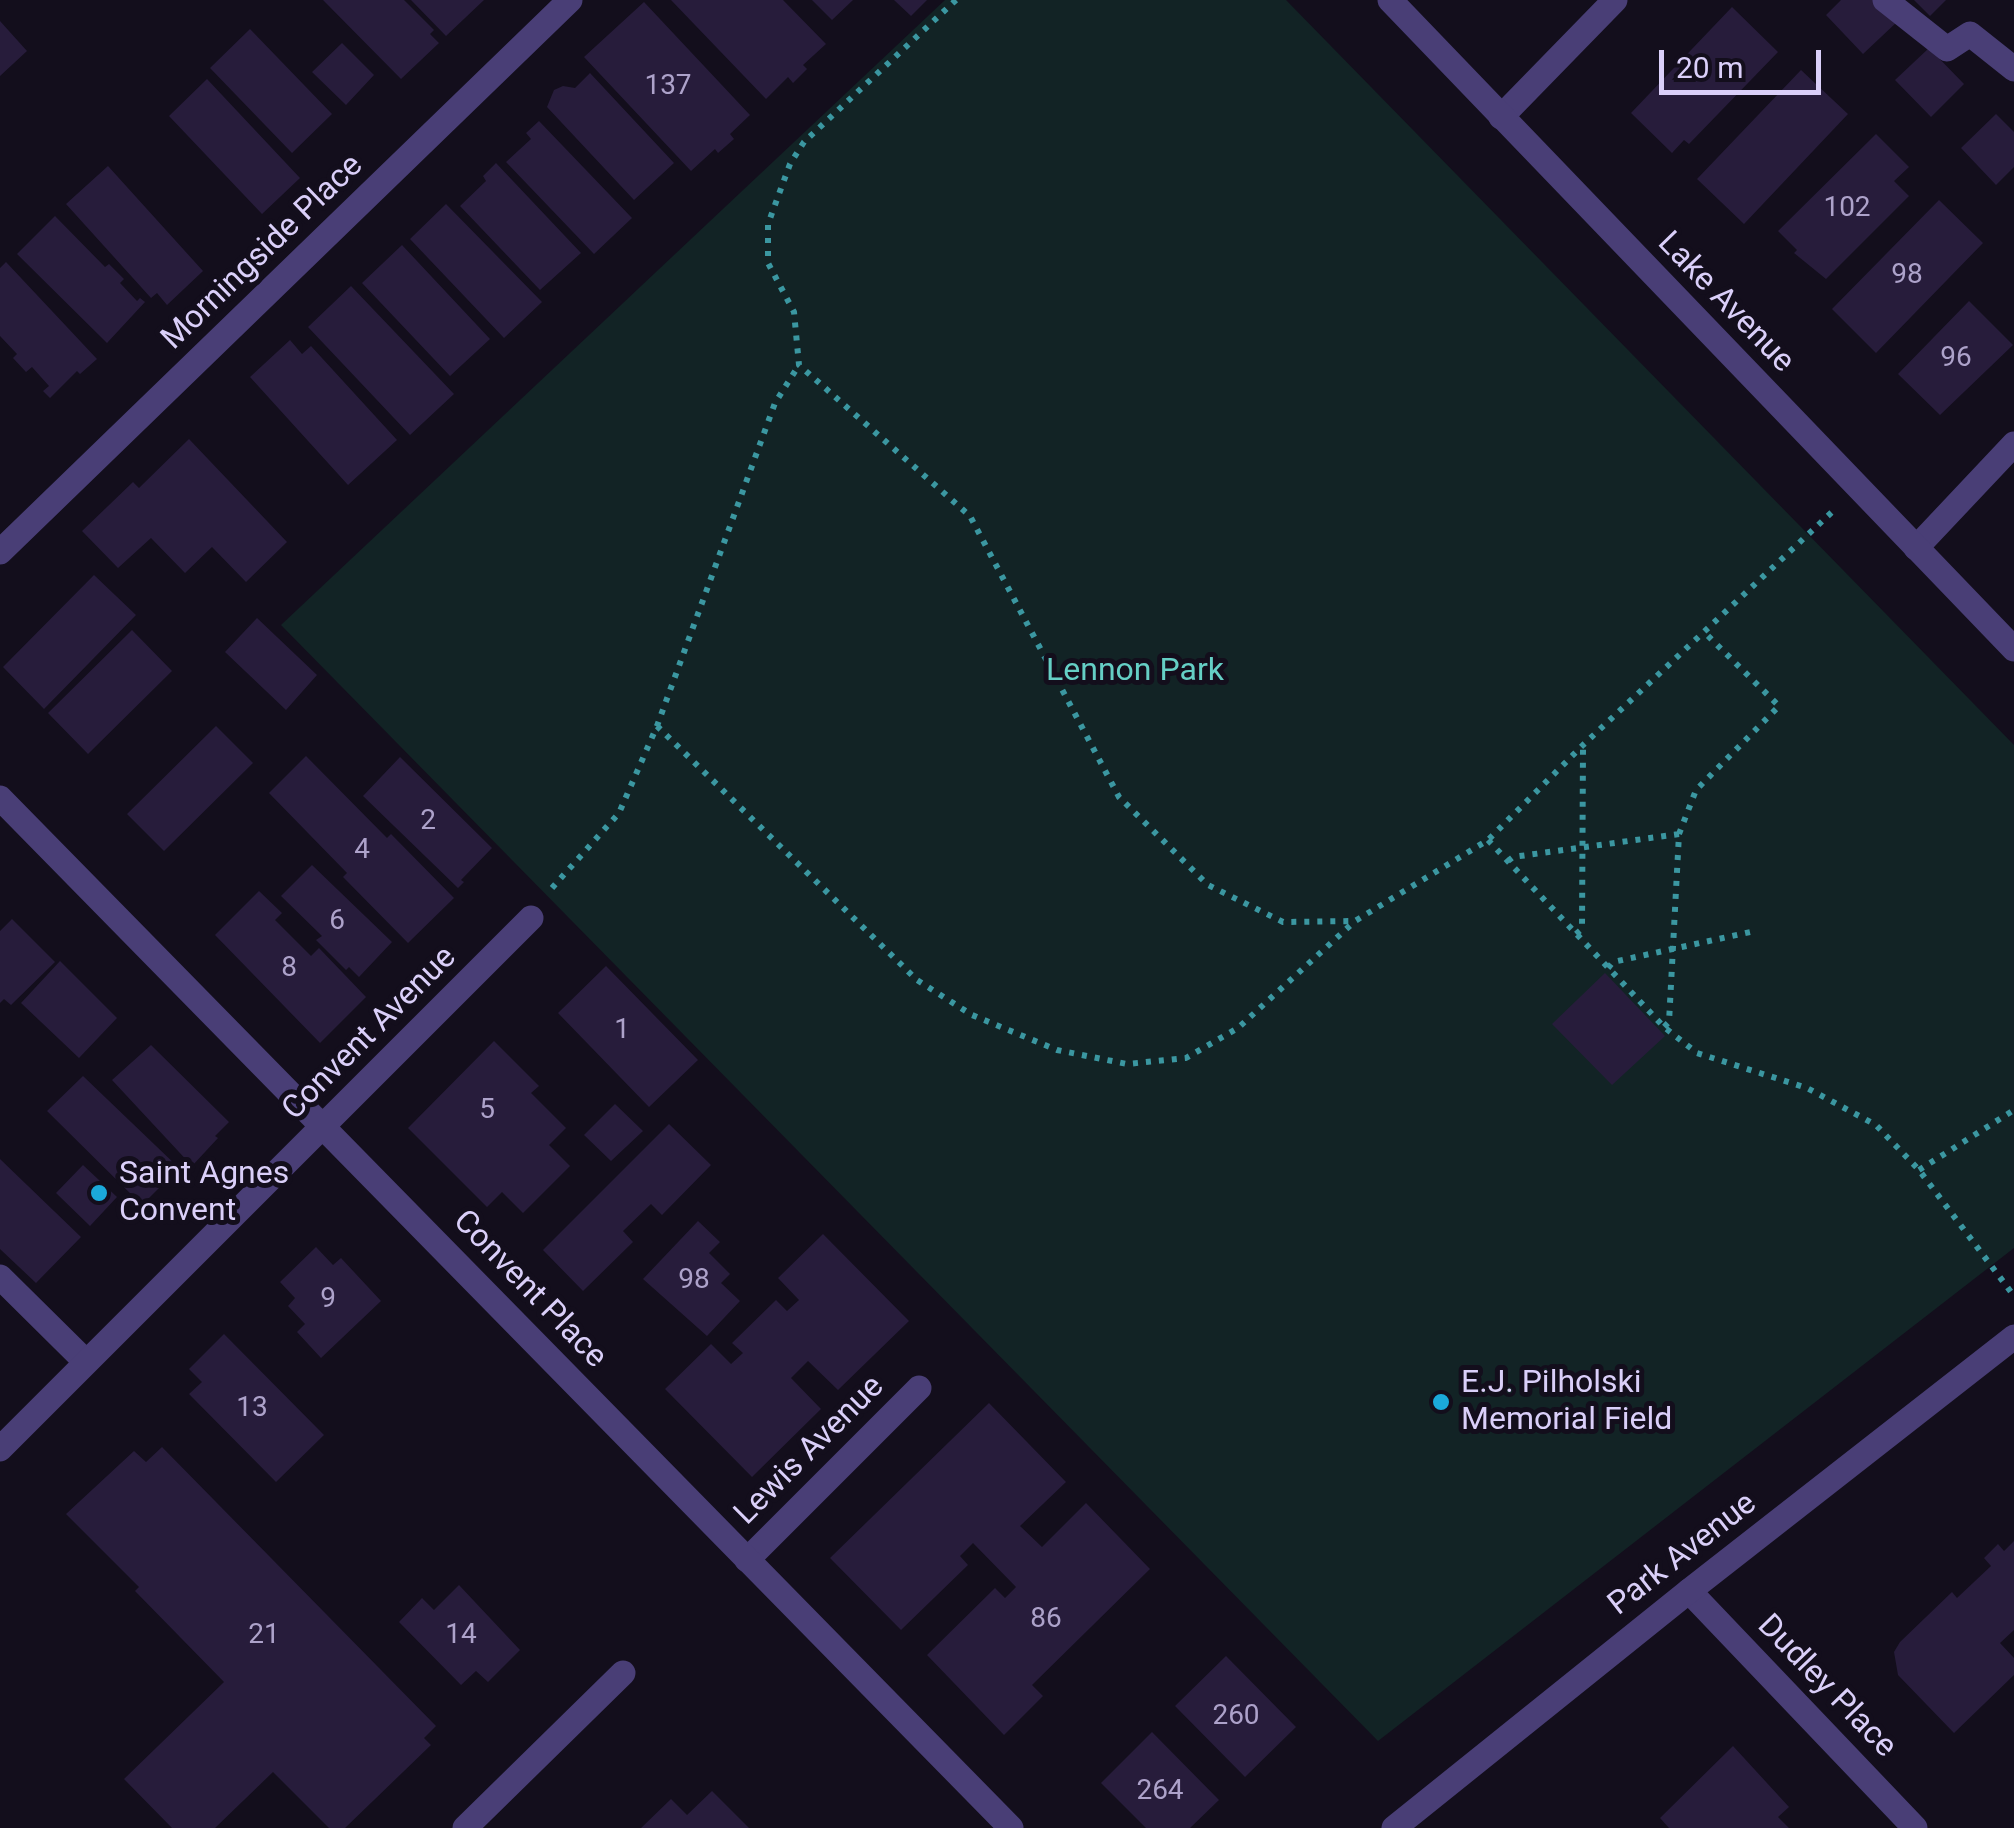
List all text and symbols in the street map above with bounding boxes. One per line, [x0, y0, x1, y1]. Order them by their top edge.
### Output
scale bar [1664, 30, 1826, 92]
text: 20 m [1676, 50, 1743, 85]
house number: 137 [644, 70, 692, 104]
street label: Morningside Place [155, 147, 371, 359]
house number: 102 [1823, 192, 1871, 226]
street label: Lake Avenue [1649, 225, 1801, 381]
house number: 98 [1891, 259, 1923, 293]
house number: 96 [1940, 342, 1972, 376]
park label: Lennon Park [1046, 653, 1224, 691]
house number: 2 [420, 805, 436, 839]
house number: 4 [354, 834, 370, 868]
house number: 6 [329, 905, 345, 939]
street label: Convent Avenue [275, 939, 465, 1129]
house number: 8 [281, 952, 297, 986]
house number: 1 [614, 1014, 630, 1048]
house number: 5 [479, 1094, 495, 1128]
place label: Saint Agnes Convent [119, 1156, 289, 1231]
marker: Saint Agnes Convent [88, 1182, 110, 1204]
street label: Convent Place [444, 1203, 614, 1377]
house number: 98 [678, 1264, 710, 1298]
house number: 9 [320, 1283, 336, 1317]
place label: E.J. Pilholski Memorial Field [1461, 1365, 1672, 1440]
street label: Lewis Avenue [727, 1368, 893, 1534]
marker: E.J. Pilholski Memorial Field [1430, 1391, 1452, 1413]
house number: 13 [236, 1392, 268, 1426]
street label: Park Avenue [1601, 1485, 1765, 1625]
house number: 86 [1030, 1603, 1062, 1637]
street label: Dudley Place [1748, 1608, 1904, 1766]
house number: 21 [248, 1619, 280, 1653]
house number: 14 [445, 1619, 477, 1653]
house number: 260 [1212, 1700, 1260, 1734]
house number: 264 [1136, 1775, 1184, 1809]

